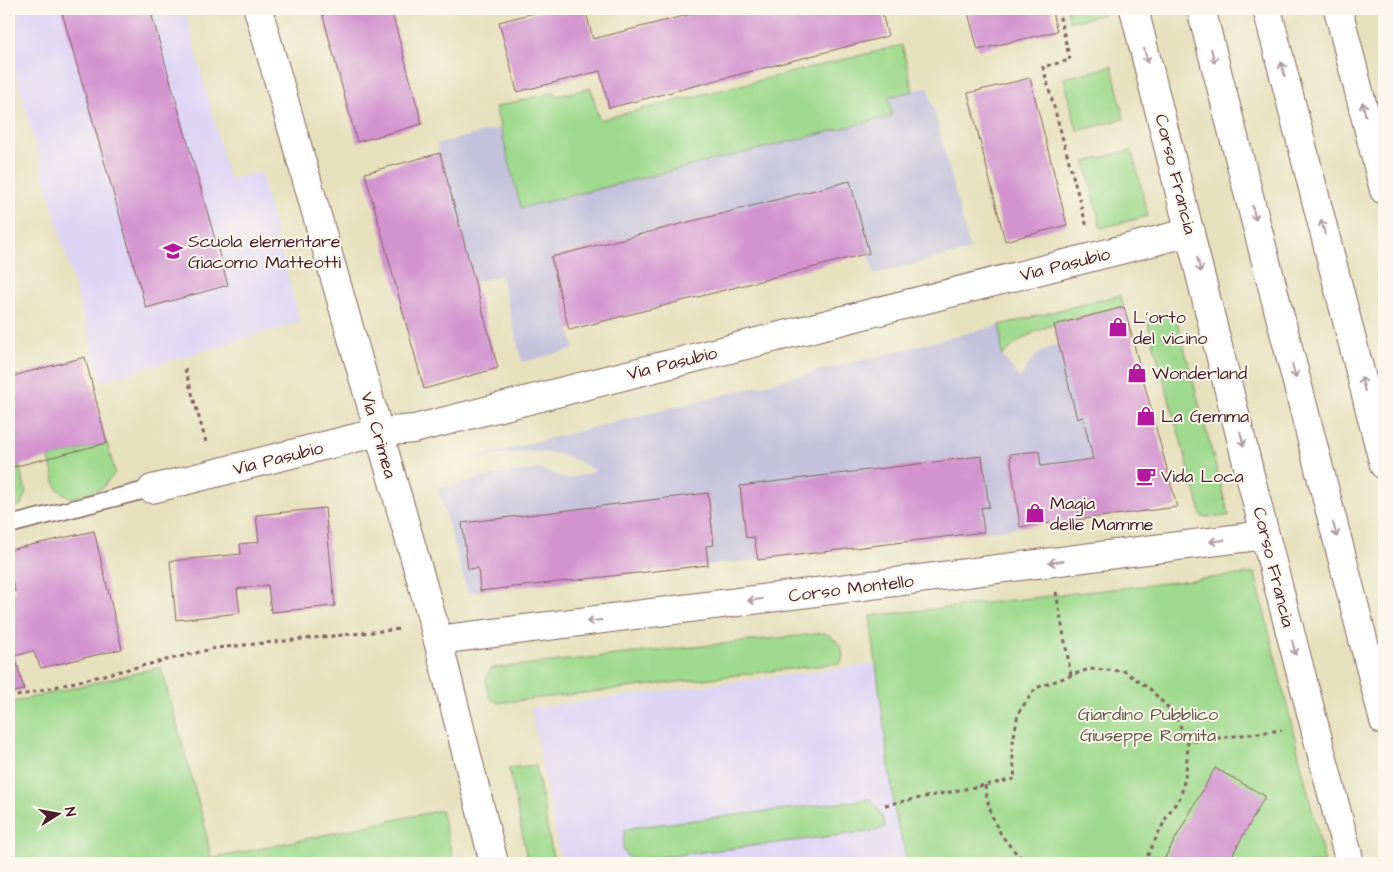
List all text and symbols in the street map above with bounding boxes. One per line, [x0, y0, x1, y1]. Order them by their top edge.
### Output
one-way arrow [1209, 47, 1218, 63]
one-way arrow [1142, 48, 1151, 64]
one-way arrow [1278, 62, 1287, 78]
one-way arrow [1359, 101, 1368, 117]
street label: Corso Francia [1149, 111, 1203, 237]
one-way arrow [1249, 205, 1259, 221]
one-way arrow [1318, 219, 1327, 235]
place label: Scuola elementare Giacomo Matteotti [188, 229, 341, 275]
school or university icon: Scuola elementare Giacomo Matteotti [162, 240, 184, 262]
street label: Via Pasubio [1017, 241, 1113, 288]
one-way arrow [1195, 256, 1204, 272]
place label: L'orto del vicino [1133, 305, 1207, 351]
shop icon: L'orto del vicino [1107, 316, 1129, 338]
street label: Via Pasubio [624, 340, 720, 387]
place label: Wonderland [1152, 361, 1247, 386]
shop icon: Wonderland [1126, 362, 1148, 384]
one-way arrow [1290, 362, 1299, 378]
one-way arrow [1358, 377, 1368, 393]
street label: Via Crimea [354, 389, 403, 481]
place label: La Gemma [1161, 404, 1249, 429]
shop icon: La Gemma [1135, 405, 1157, 427]
one-way arrow [1238, 431, 1247, 447]
street label: Via Pasubio [230, 435, 326, 482]
place label: Vida Loca [1161, 464, 1244, 489]
cafe icon: Vida Loca [1135, 465, 1157, 487]
place label: Magia delle Mamme [1050, 491, 1154, 537]
shop icon: Magia delle Mamme [1024, 502, 1046, 524]
street label: Corso Francia [1247, 504, 1301, 630]
one-way arrow [1331, 521, 1340, 537]
one-way arrow [1209, 536, 1225, 546]
one-way arrow [1048, 557, 1064, 567]
street label: Corso Montello [787, 568, 915, 609]
one-way arrow [748, 595, 764, 605]
one-way arrow [587, 616, 603, 626]
one-way arrow [1290, 639, 1300, 655]
park label: Giardino Pubblico Giuseppe Romita [1078, 702, 1218, 748]
north arrow [32, 790, 82, 840]
text: N [59, 805, 80, 818]

